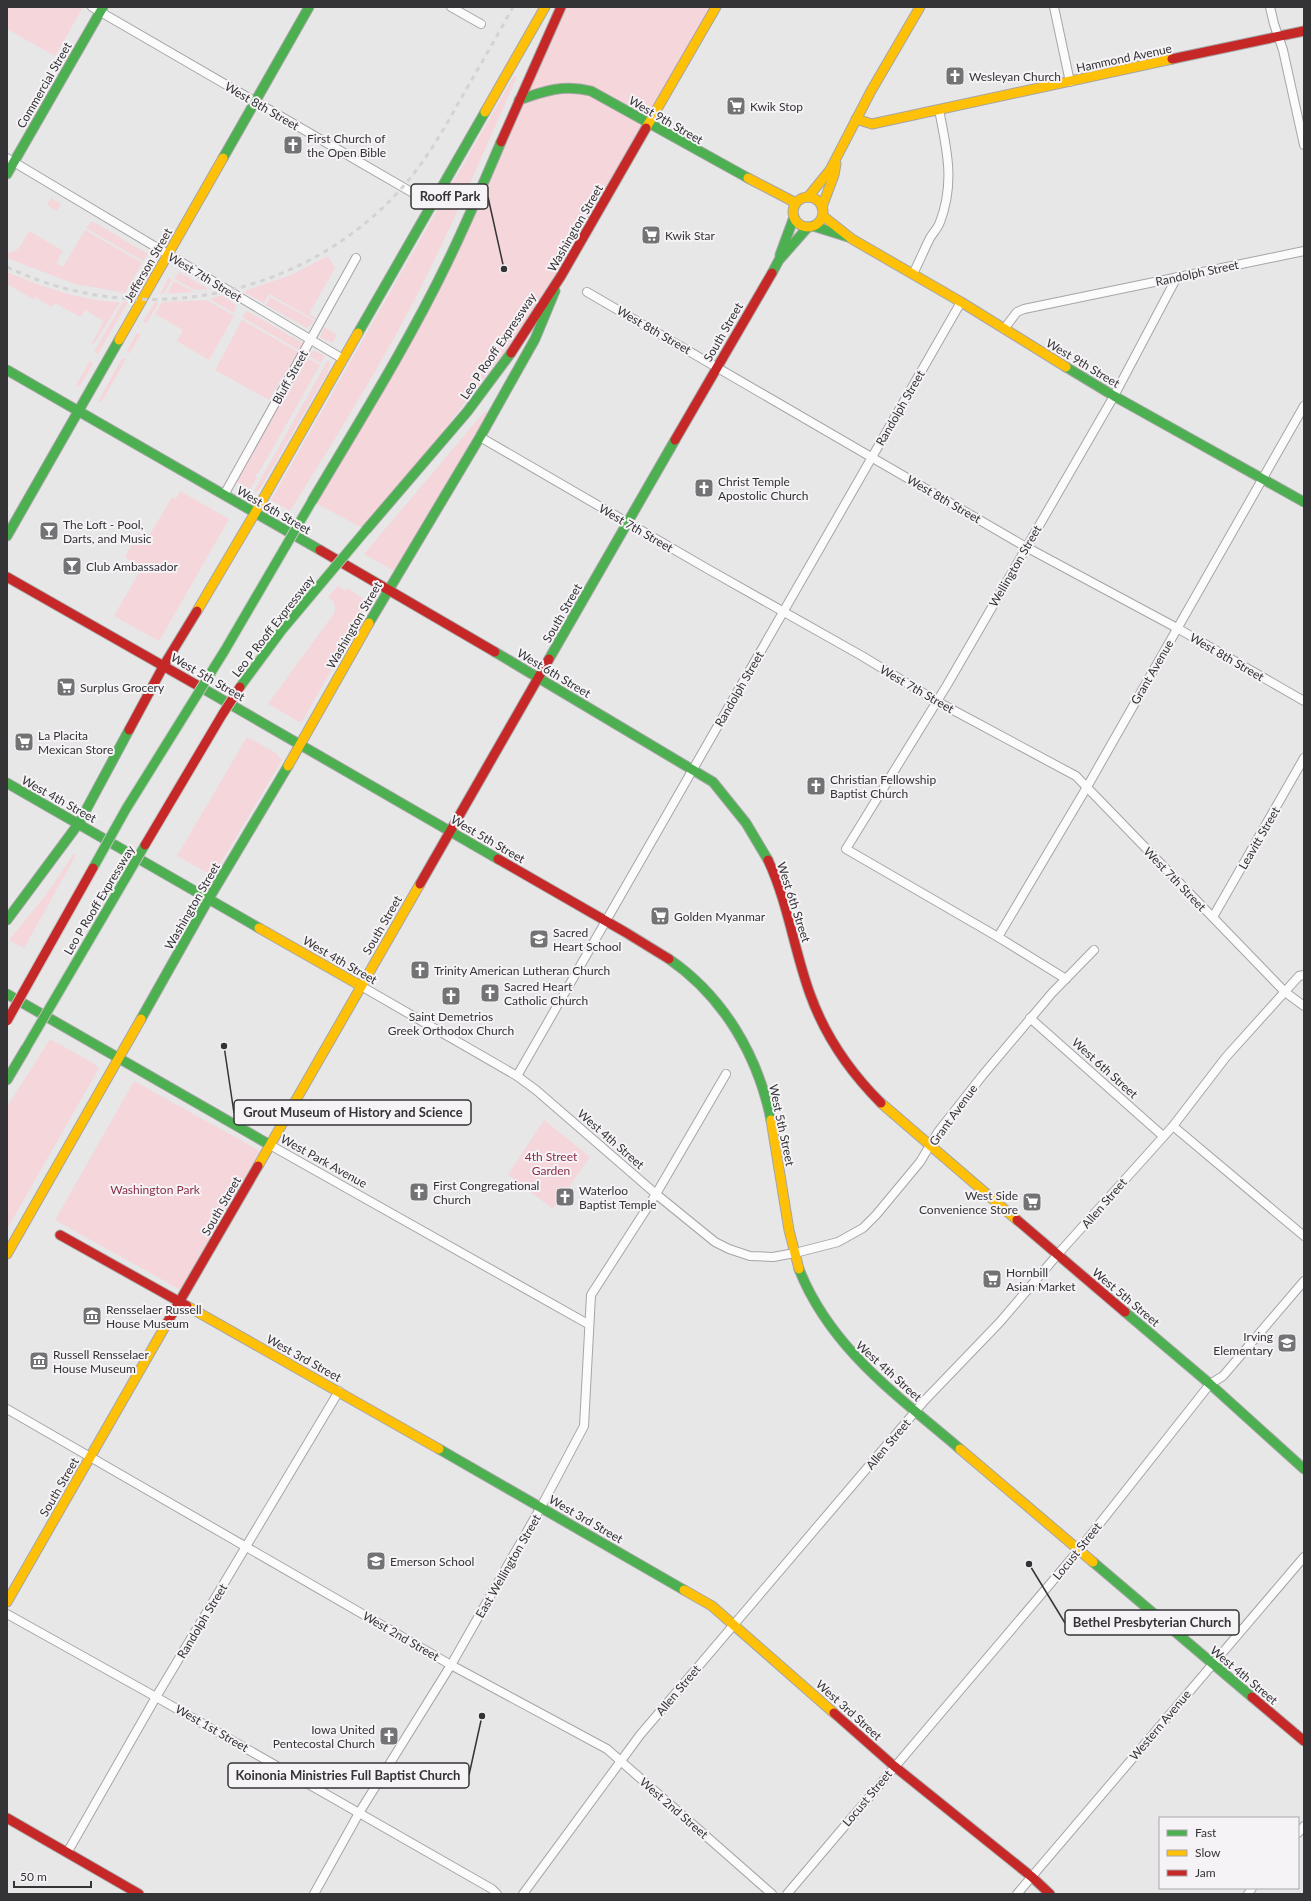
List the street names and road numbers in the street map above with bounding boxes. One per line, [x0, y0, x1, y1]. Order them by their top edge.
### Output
street label: Commercial Street [13, 39, 75, 131]
street label: Hammond Avenue [1075, 41, 1173, 75]
street label: West 8th Street [222, 79, 302, 134]
street label: West 9th Street [626, 93, 706, 148]
street label: Washington Street [544, 181, 606, 274]
street label: Jefferson Street [121, 225, 176, 305]
street label: West 7th Street [165, 249, 245, 305]
street label: Randolph Street [1154, 257, 1241, 289]
street label: Leo P Rooff Expressway [457, 289, 540, 402]
street label: South Street [700, 299, 746, 364]
street label: West 8th Street [614, 303, 694, 358]
street label: West 9th Street [1043, 335, 1123, 391]
street label: Bluff Street [269, 347, 311, 407]
street label: Randolph Street [872, 367, 928, 448]
street label: West 8th Street [904, 472, 984, 527]
street label: West 6th Street [234, 483, 314, 538]
street label: West 7th Street [596, 501, 676, 556]
street label: Wellington Street [986, 522, 1045, 610]
street label: Leo P Rooff Expressway [229, 571, 318, 680]
street label: Washington Street [323, 578, 385, 671]
street label: South Street [539, 580, 585, 645]
street label: West 8th Street [1187, 630, 1267, 685]
street label: Grant Avenue [1127, 637, 1177, 707]
street label: West 6th Street [514, 645, 594, 701]
street label: Randolph Street [711, 648, 767, 729]
street label: West 5th Street [168, 650, 248, 705]
street label: West 7th Street [877, 662, 957, 717]
street label: West 4th Street [19, 772, 100, 826]
street label: Leavitt Street [1235, 803, 1283, 872]
street label: West 5th Street [448, 812, 528, 867]
street label: Leo P Rooff Expressway [60, 842, 138, 958]
street label: West 7th Street [1141, 844, 1210, 915]
street label: Washington Street [161, 859, 223, 952]
street label: West 6th Street [774, 860, 814, 945]
street label: South Street [359, 892, 405, 957]
street label: West 4th Street [300, 933, 380, 988]
street label: West 6th Street [1069, 1035, 1141, 1102]
street label: Grant Avenue [926, 1081, 980, 1149]
street label: West 5th Street [766, 1083, 798, 1168]
street label: West 4th Street [575, 1106, 648, 1172]
street label: West Park Avenue [278, 1131, 370, 1191]
street label: South Street [198, 1173, 244, 1238]
street label: Allen Street [1078, 1174, 1130, 1231]
street label: West 5th Street [1089, 1264, 1163, 1330]
street label: West 3rd Street [264, 1331, 345, 1385]
street label: West 4th Street [853, 1338, 925, 1405]
street label: Allen Street [862, 1415, 914, 1472]
street label: South Street [36, 1454, 82, 1519]
street label: West 3rd Street [546, 1492, 626, 1547]
street label: East Wellington Street [472, 1511, 544, 1621]
street label: Locust Street [1049, 1519, 1105, 1583]
street label: Randolph Street [174, 1580, 231, 1661]
street label: West 2nd Street [360, 1608, 442, 1664]
street label: West 4th Street [1207, 1642, 1281, 1708]
street label: Allen Street [652, 1661, 704, 1718]
street label: West 3rd Street [813, 1677, 885, 1744]
street label: Western Avenue [1126, 1687, 1194, 1763]
street label: West 1st Street [173, 1701, 252, 1755]
street label: Locust Street [839, 1766, 895, 1829]
street label: West 2nd Street [637, 1774, 712, 1842]

